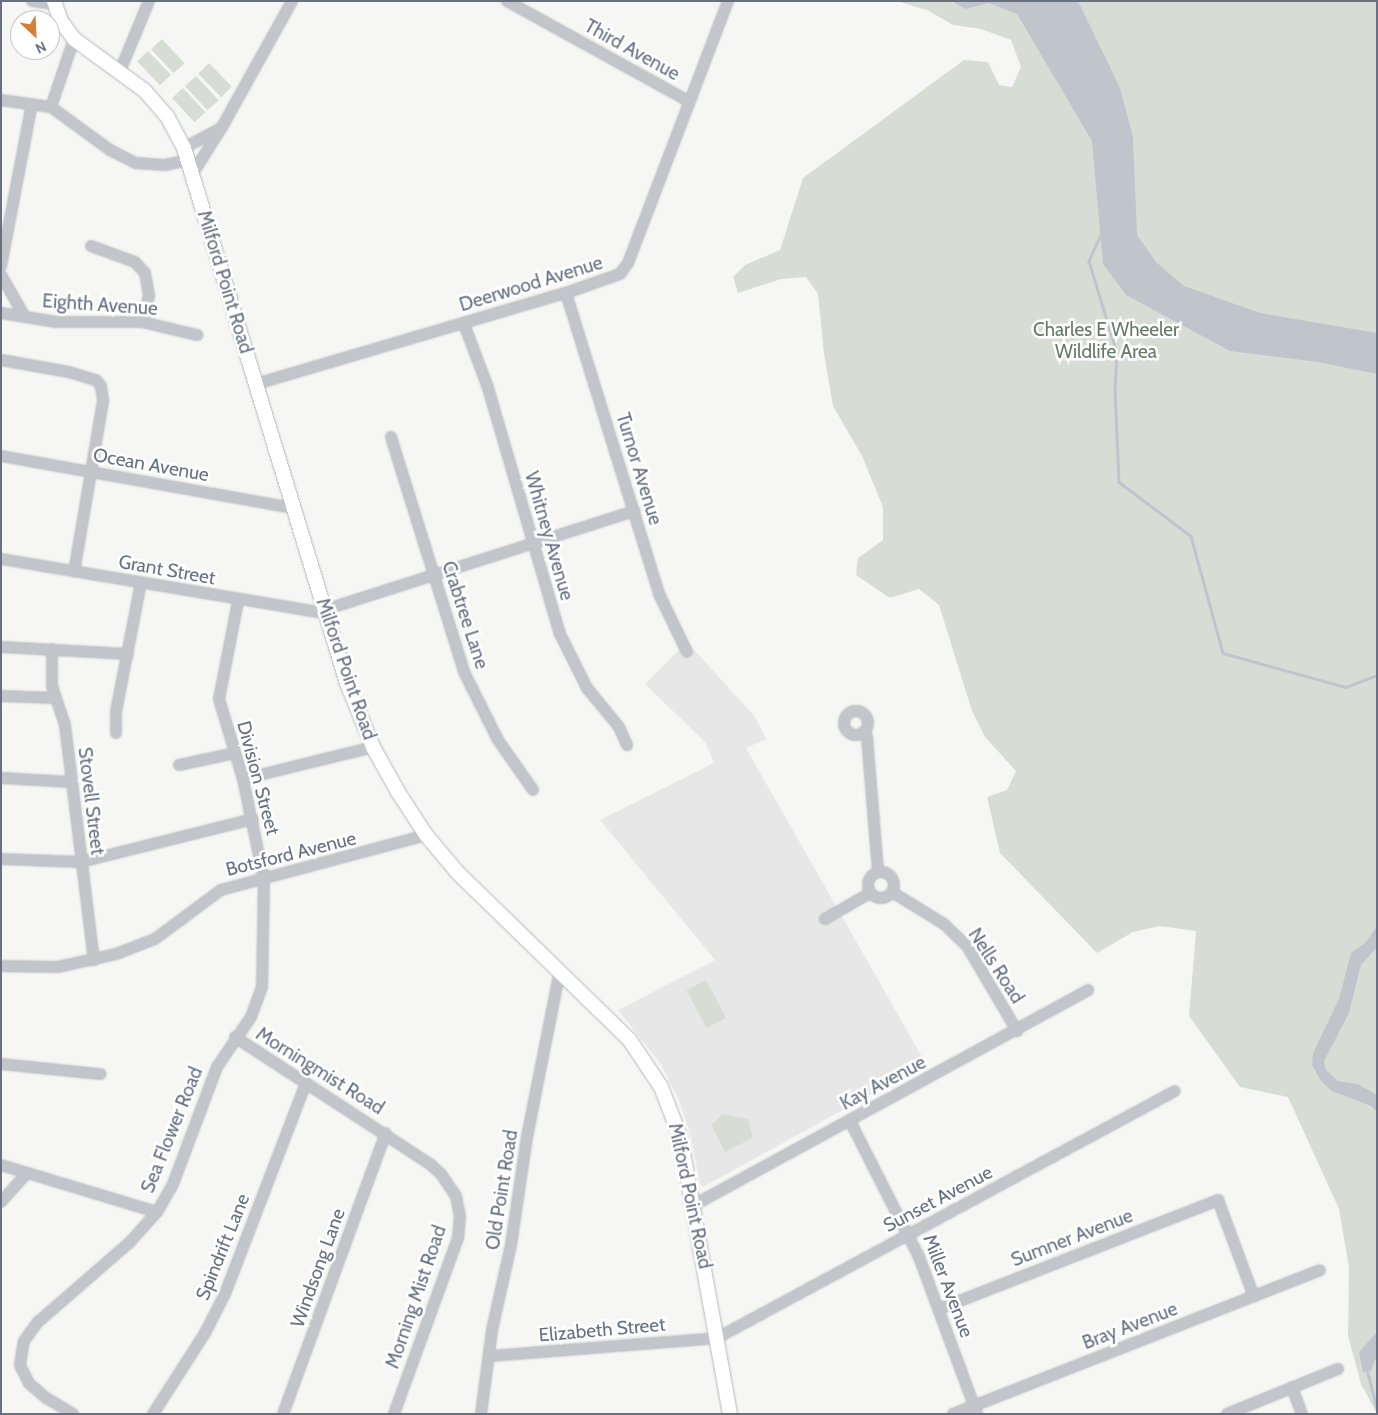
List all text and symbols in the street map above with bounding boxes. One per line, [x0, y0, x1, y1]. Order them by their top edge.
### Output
north arrow [10, 10, 60, 60]
street label: Third Avenue [580, 15, 684, 85]
text: N [33, 37, 49, 58]
street label: Milford Point Road [192, 208, 258, 356]
street label: Deerwood Avenue [457, 251, 605, 317]
street label: Eighth Avenue [41, 290, 159, 320]
park label: Charles E Wheeler Wildlife Area [1033, 319, 1179, 363]
street label: Turnor Avenue [611, 410, 667, 528]
street label: Ocean Avenue [91, 444, 211, 486]
street label: Whitney Avenue [520, 469, 578, 603]
street label: Grant Street [117, 550, 217, 590]
street label: Crabtree Lane [437, 558, 493, 672]
street label: Milford Point Road [311, 595, 381, 743]
street label: Division Street [232, 718, 284, 838]
street label: Stovell Street [73, 746, 109, 856]
street label: Botsford Avenue [224, 827, 358, 881]
street label: Nells Road [963, 924, 1029, 1008]
street label: Morningmist Road [252, 1022, 388, 1120]
street label: Kay Avenue [836, 1051, 930, 1115]
street label: Sea Flower Road [136, 1064, 208, 1196]
street label: Milford Point Road [663, 1121, 717, 1271]
street label: Old Point Road [481, 1128, 523, 1252]
street label: Sunset Avenue [880, 1161, 996, 1237]
street label: Spindrift Lane [191, 1190, 255, 1304]
street label: Sumner Avenue [1008, 1204, 1136, 1272]
street label: Windsong Lane [286, 1205, 350, 1331]
street label: Morning Mist Road [381, 1223, 451, 1371]
street label: Miller Avenue [918, 1231, 978, 1341]
street label: Bray Avenue [1079, 1297, 1181, 1355]
street label: Elizabeth Street [538, 1313, 666, 1347]

